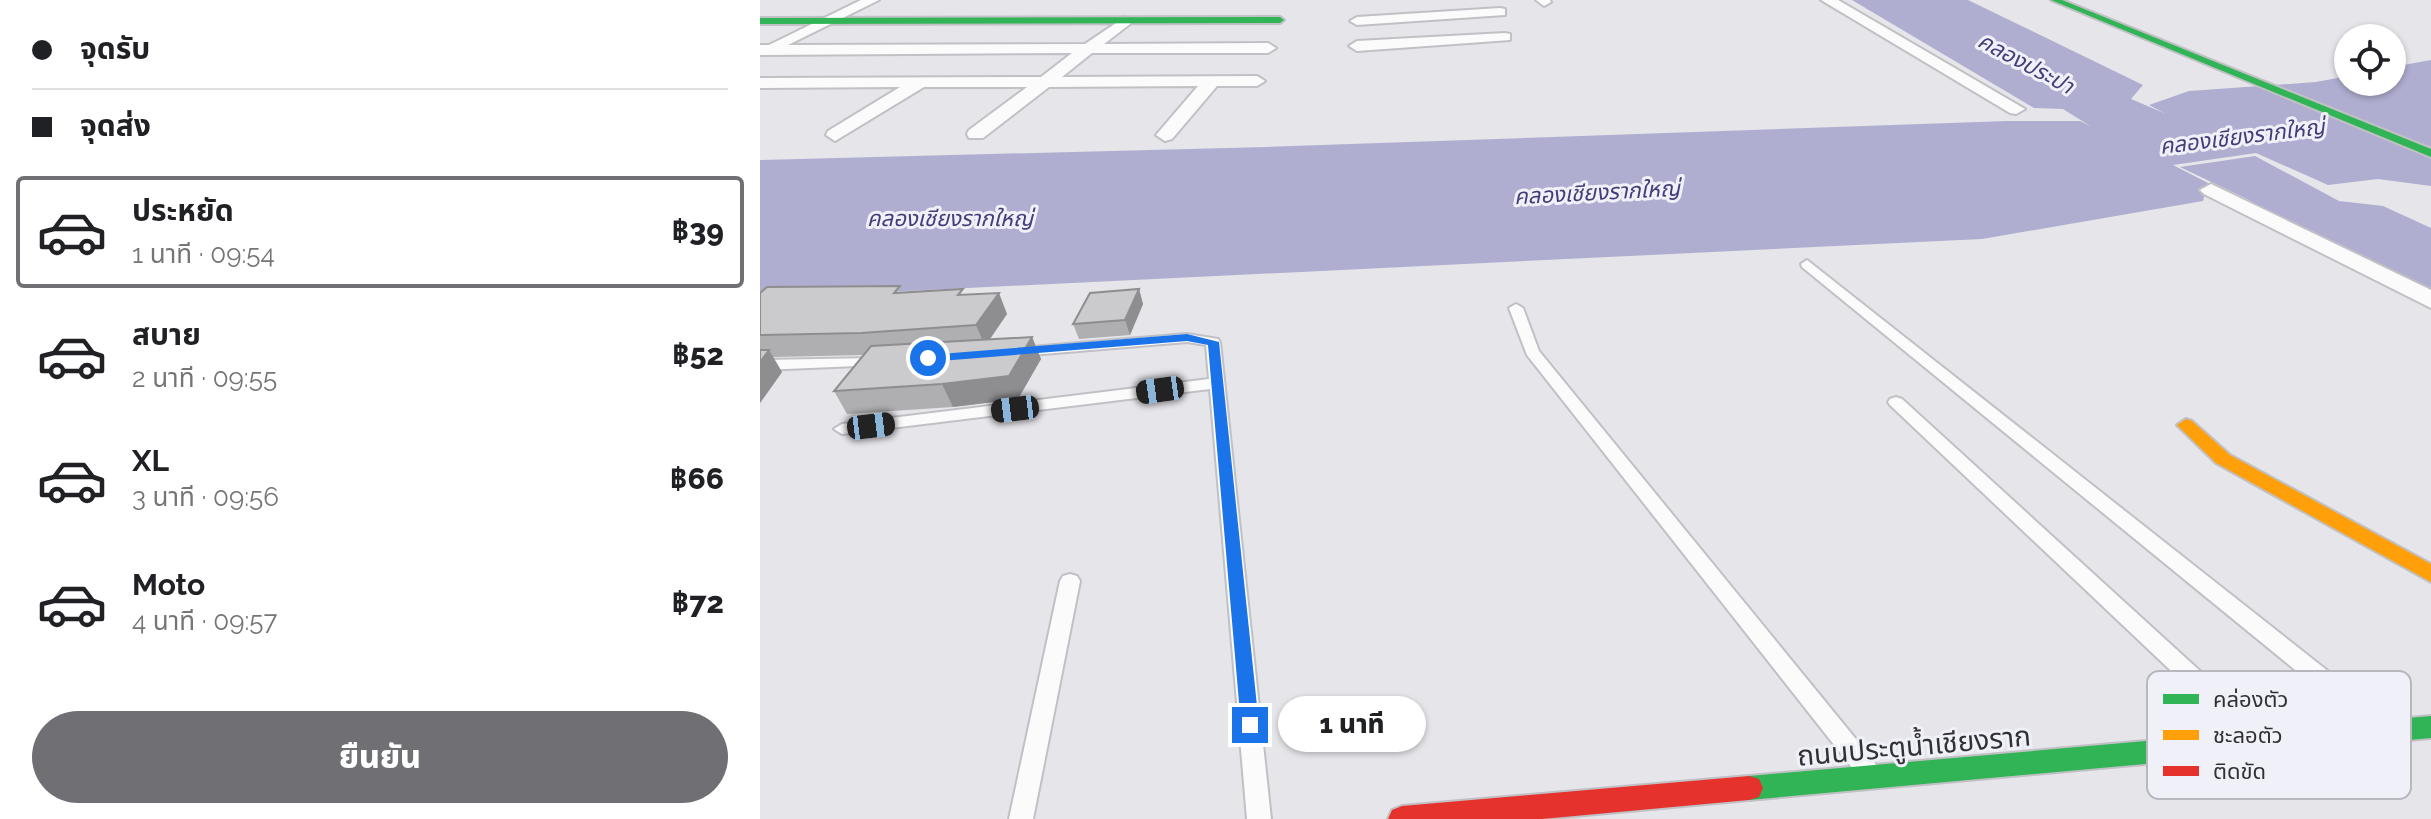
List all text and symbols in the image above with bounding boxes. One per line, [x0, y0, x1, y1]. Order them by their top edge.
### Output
map controls [2334, 24, 2406, 96]
button: locate [2334, 24, 2406, 96]
water label: คลองประปา [1974, 27, 2079, 99]
text: จุดรับ [80, 31, 150, 66]
text: จุดส่ง [80, 108, 151, 143]
water label: คลองเชียงรากใหญ่ [2158, 113, 2329, 159]
water label: คลองเชียงรากใหญ่ [1514, 175, 1683, 209]
text: ประหยัด [132, 193, 234, 228]
icon: car [36, 196, 108, 268]
water label: คลองเชียงรากใหญ่ [867, 205, 1036, 231]
text: ฿39 [672, 213, 724, 248]
text: 1 นาที · 09:54 [132, 239, 275, 269]
text: สบาย [132, 317, 201, 352]
icon: car [36, 320, 108, 392]
text: ฿52 [672, 337, 724, 372]
route start [910, 340, 946, 376]
text: 2 นาที · 09:55 [132, 363, 277, 393]
car [1135, 375, 1185, 405]
car [990, 394, 1040, 424]
car [846, 411, 896, 441]
text: XL [132, 443, 169, 478]
icon: car [36, 444, 108, 516]
text: ฿66 [670, 461, 724, 496]
text: 3 นาที · 09:56 [132, 482, 279, 512]
text: Moto [132, 567, 205, 602]
icon: car [36, 568, 108, 640]
text: ฿72 [672, 585, 724, 620]
text: 4 นาที · 09:57 [132, 606, 277, 636]
legend [2147, 671, 2411, 799]
text: คล่องตัว [2213, 686, 2288, 712]
callout: 1 นาที [1278, 697, 1426, 753]
route end [1232, 707, 1268, 743]
text: 1 นาที [1319, 709, 1385, 739]
button: ยืนยัน [32, 711, 728, 803]
street label: ถนนประตูน้ำเชียงราก [1796, 716, 2032, 774]
text: ชะลอตัว [2213, 722, 2283, 748]
text: ติดขัด [2213, 758, 2266, 784]

